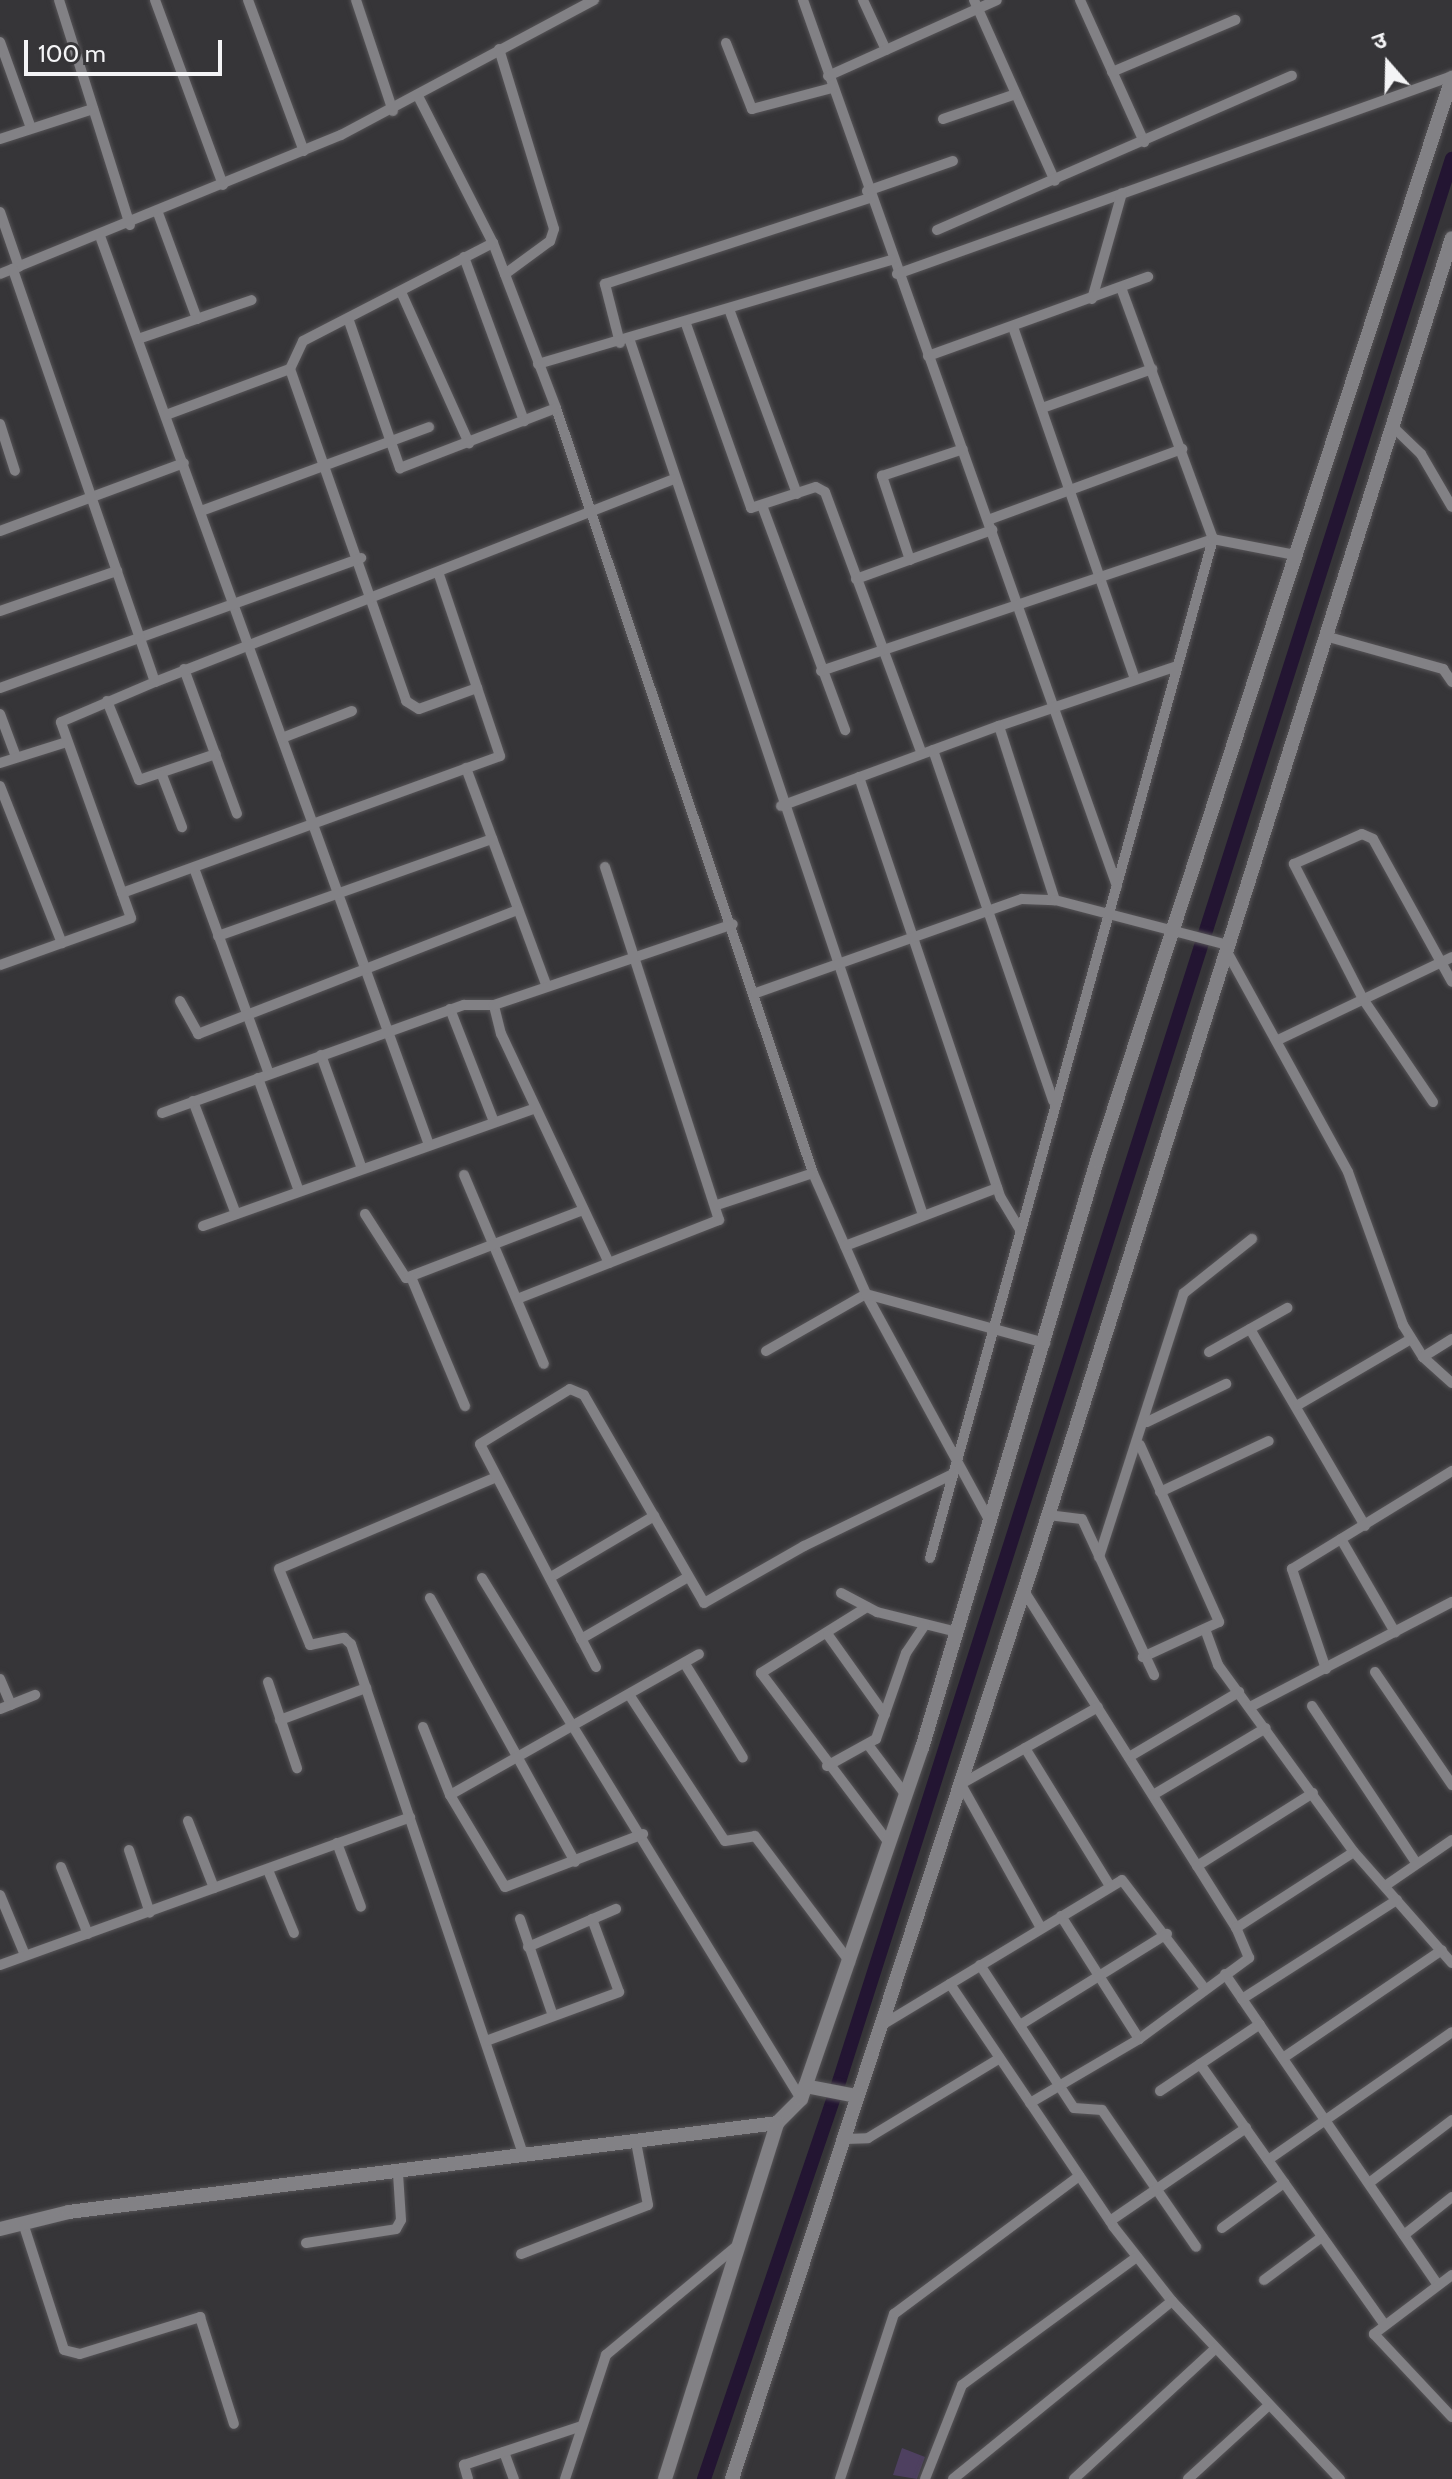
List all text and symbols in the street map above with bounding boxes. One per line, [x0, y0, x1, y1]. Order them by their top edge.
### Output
scale bar [28, 24, 226, 74]
north arrow [1348, 24, 1428, 104]
text: उ [1369, 26, 1390, 56]
text: 100 m [38, 39, 106, 68]

